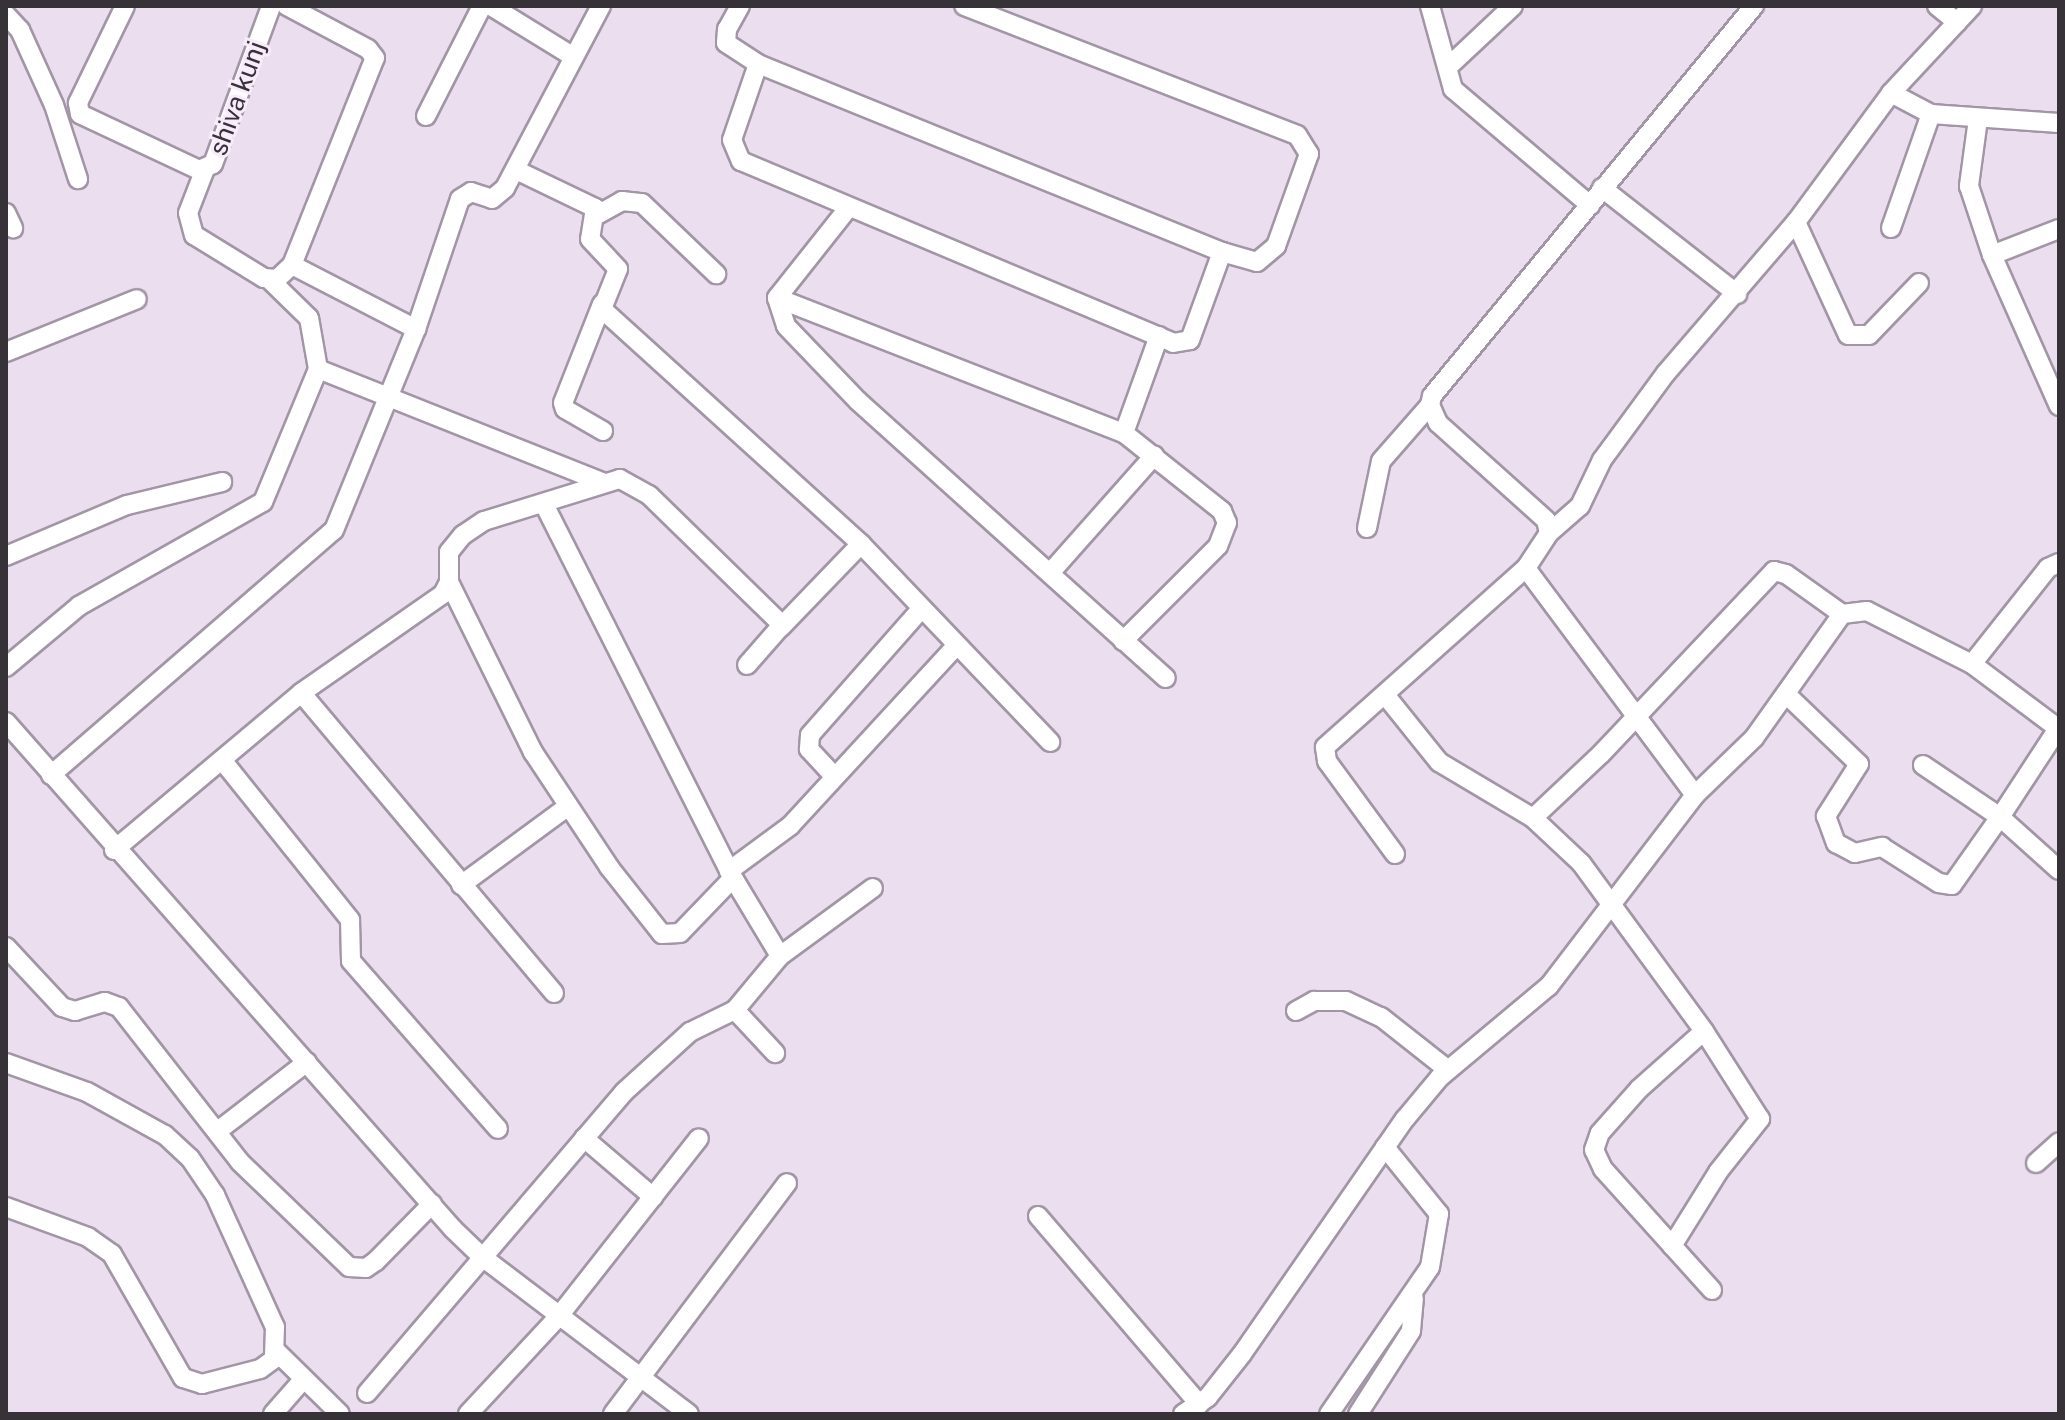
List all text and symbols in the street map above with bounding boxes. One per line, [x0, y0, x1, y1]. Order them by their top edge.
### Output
street label: shiva kunj [202, 37, 272, 159]

